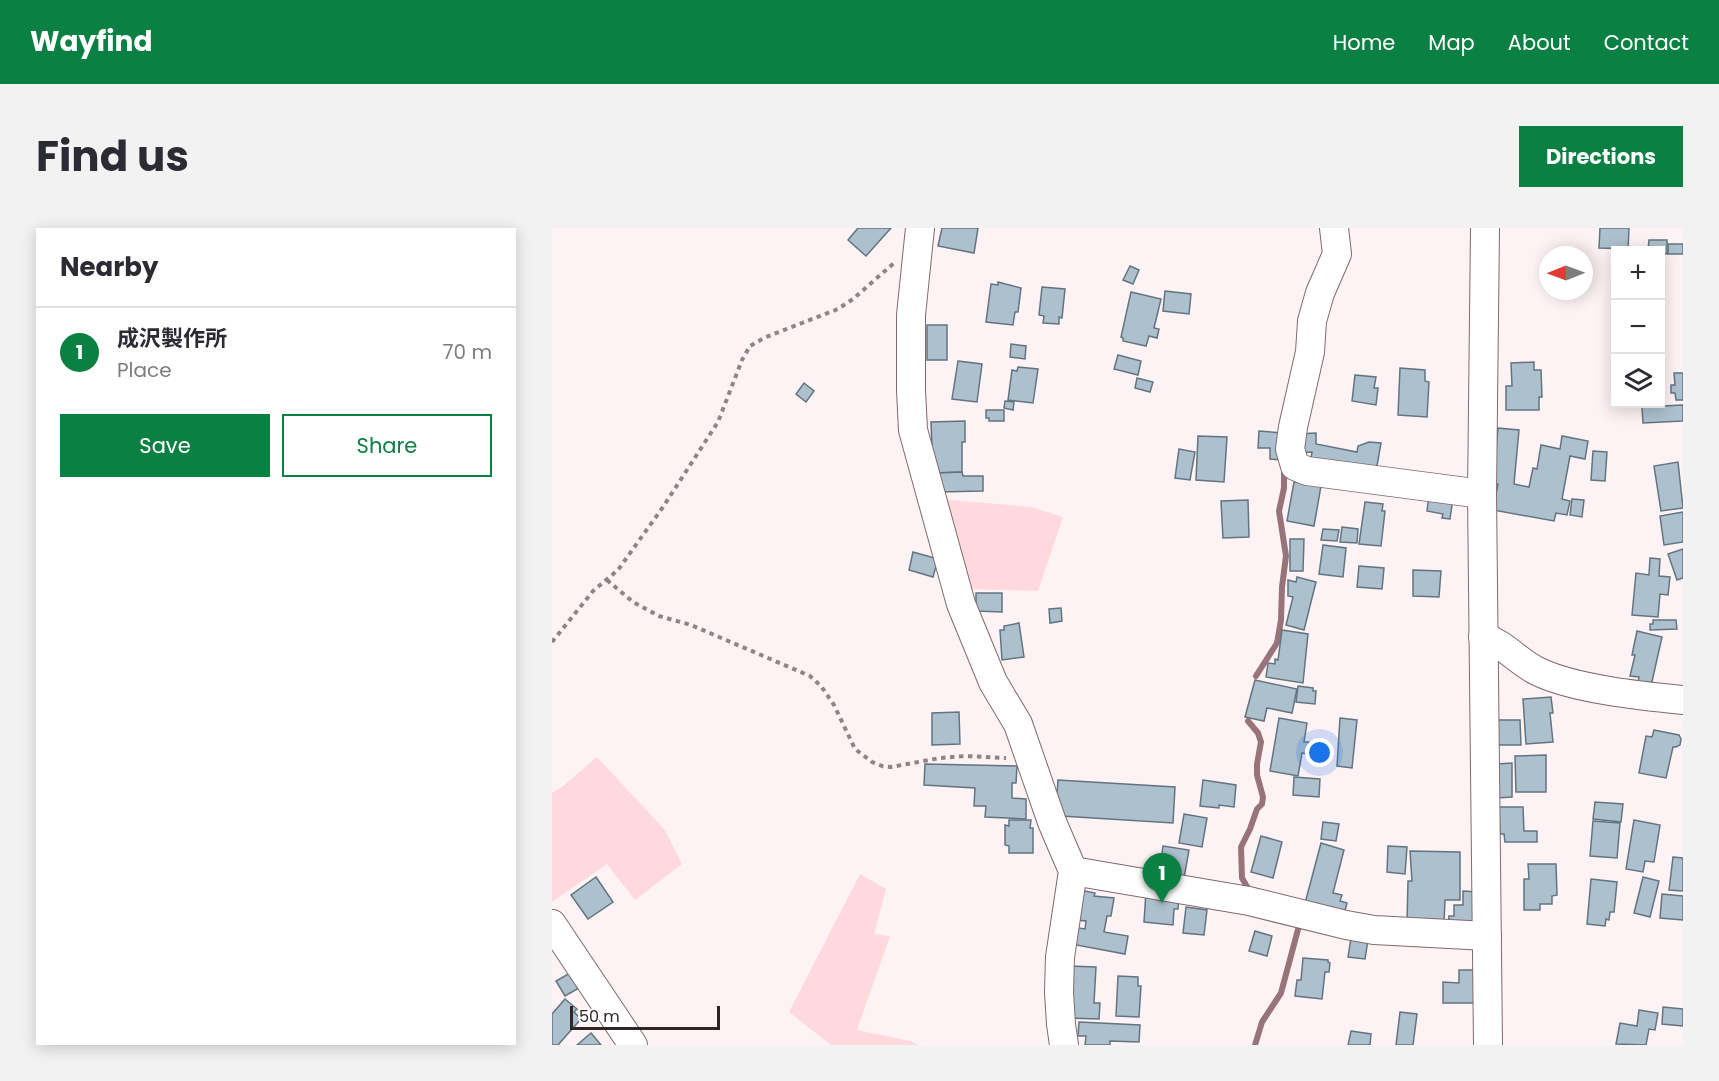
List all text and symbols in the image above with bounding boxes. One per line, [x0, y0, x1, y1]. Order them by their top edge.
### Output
text: Wayfind [30, 22, 152, 61]
text: Home [1333, 28, 1395, 57]
text: Map [1428, 28, 1475, 57]
text: About [1508, 28, 1571, 57]
text: Contact [1604, 28, 1689, 57]
button: Directions [1519, 126, 1683, 187]
text: Find us [36, 127, 189, 186]
north arrow [1539, 246, 1593, 300]
map controls [1611, 246, 1665, 408]
button: + [1611, 246, 1665, 300]
text: Nearby [60, 249, 158, 285]
button: − [1611, 300, 1665, 354]
text: 成沢製作所 [117, 323, 227, 354]
text: 1 [76, 338, 83, 366]
text: 70 m [443, 338, 492, 366]
button: layers [1611, 354, 1665, 408]
text: Place [117, 356, 172, 384]
button: Save [60, 414, 270, 477]
button: Share [282, 414, 492, 477]
your location [1305, 738, 1334, 767]
pin: 1 [1142, 854, 1182, 903]
scale bar [570, 1003, 720, 1030]
text: 50 m [579, 1005, 620, 1028]

